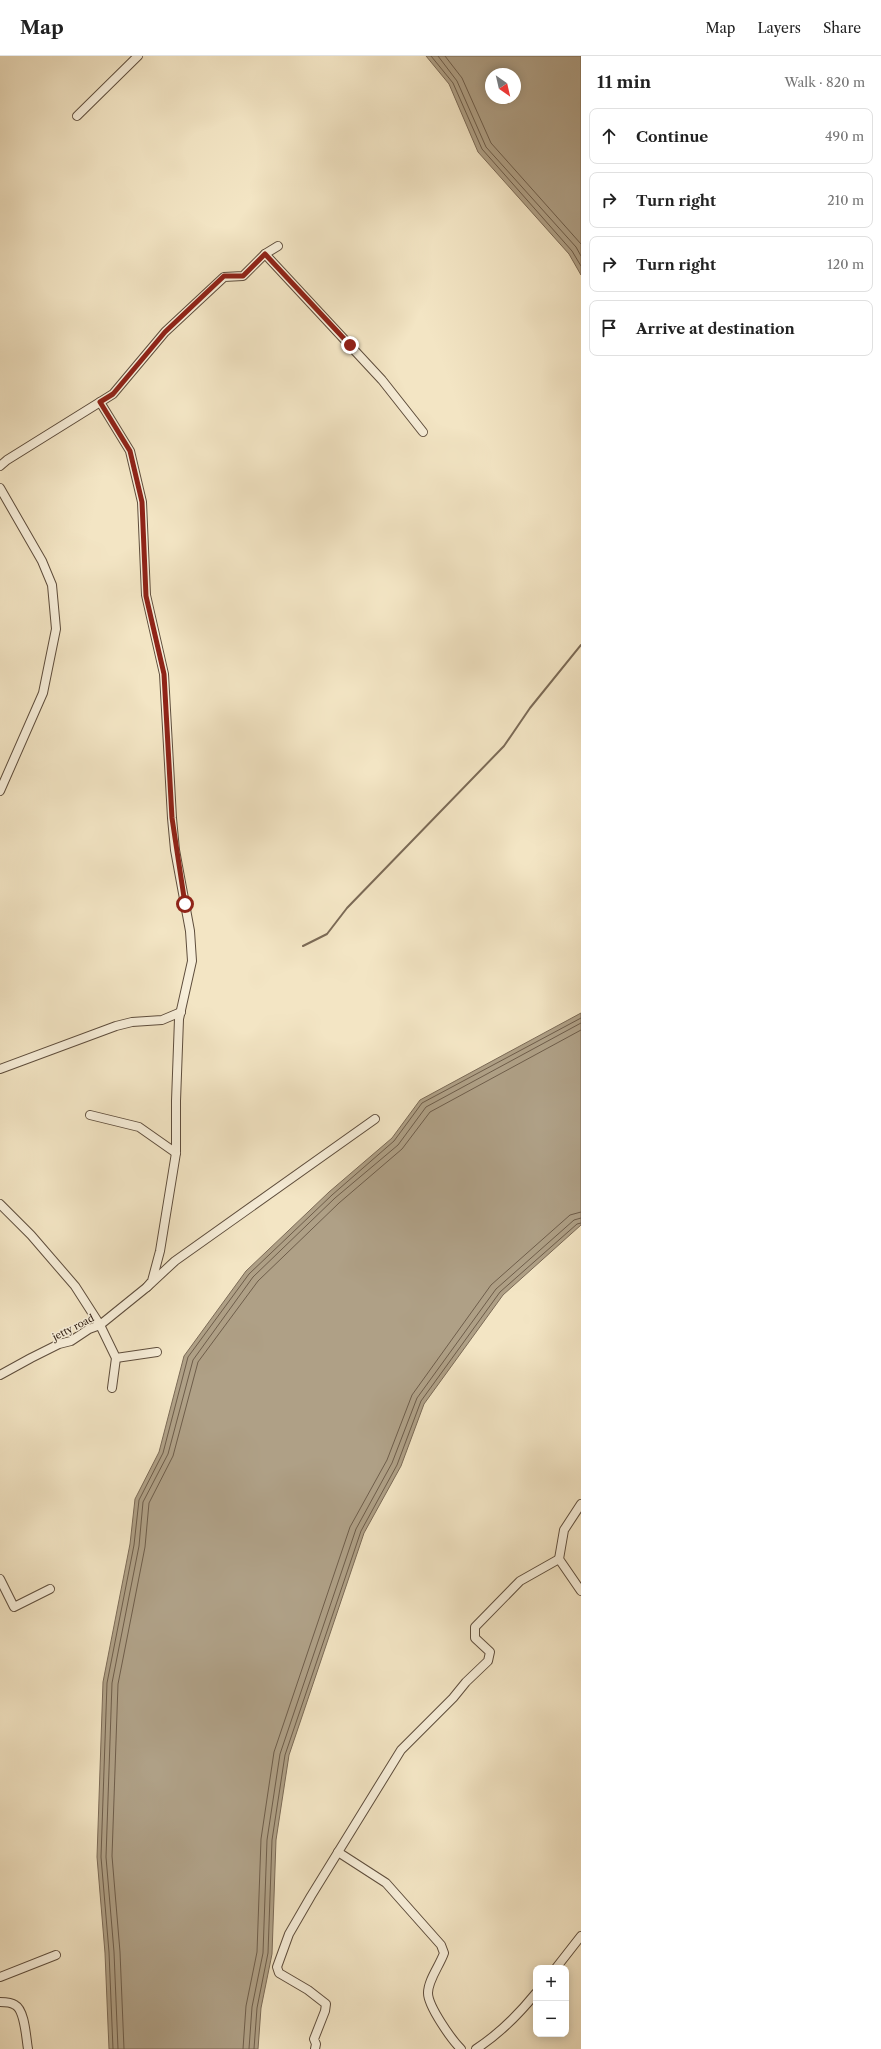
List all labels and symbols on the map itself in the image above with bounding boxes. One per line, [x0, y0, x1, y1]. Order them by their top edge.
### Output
north arrow [485, 68, 521, 104]
route end [341, 336, 359, 354]
route start [176, 895, 194, 913]
street label: jetty road [48, 1311, 96, 1344]

